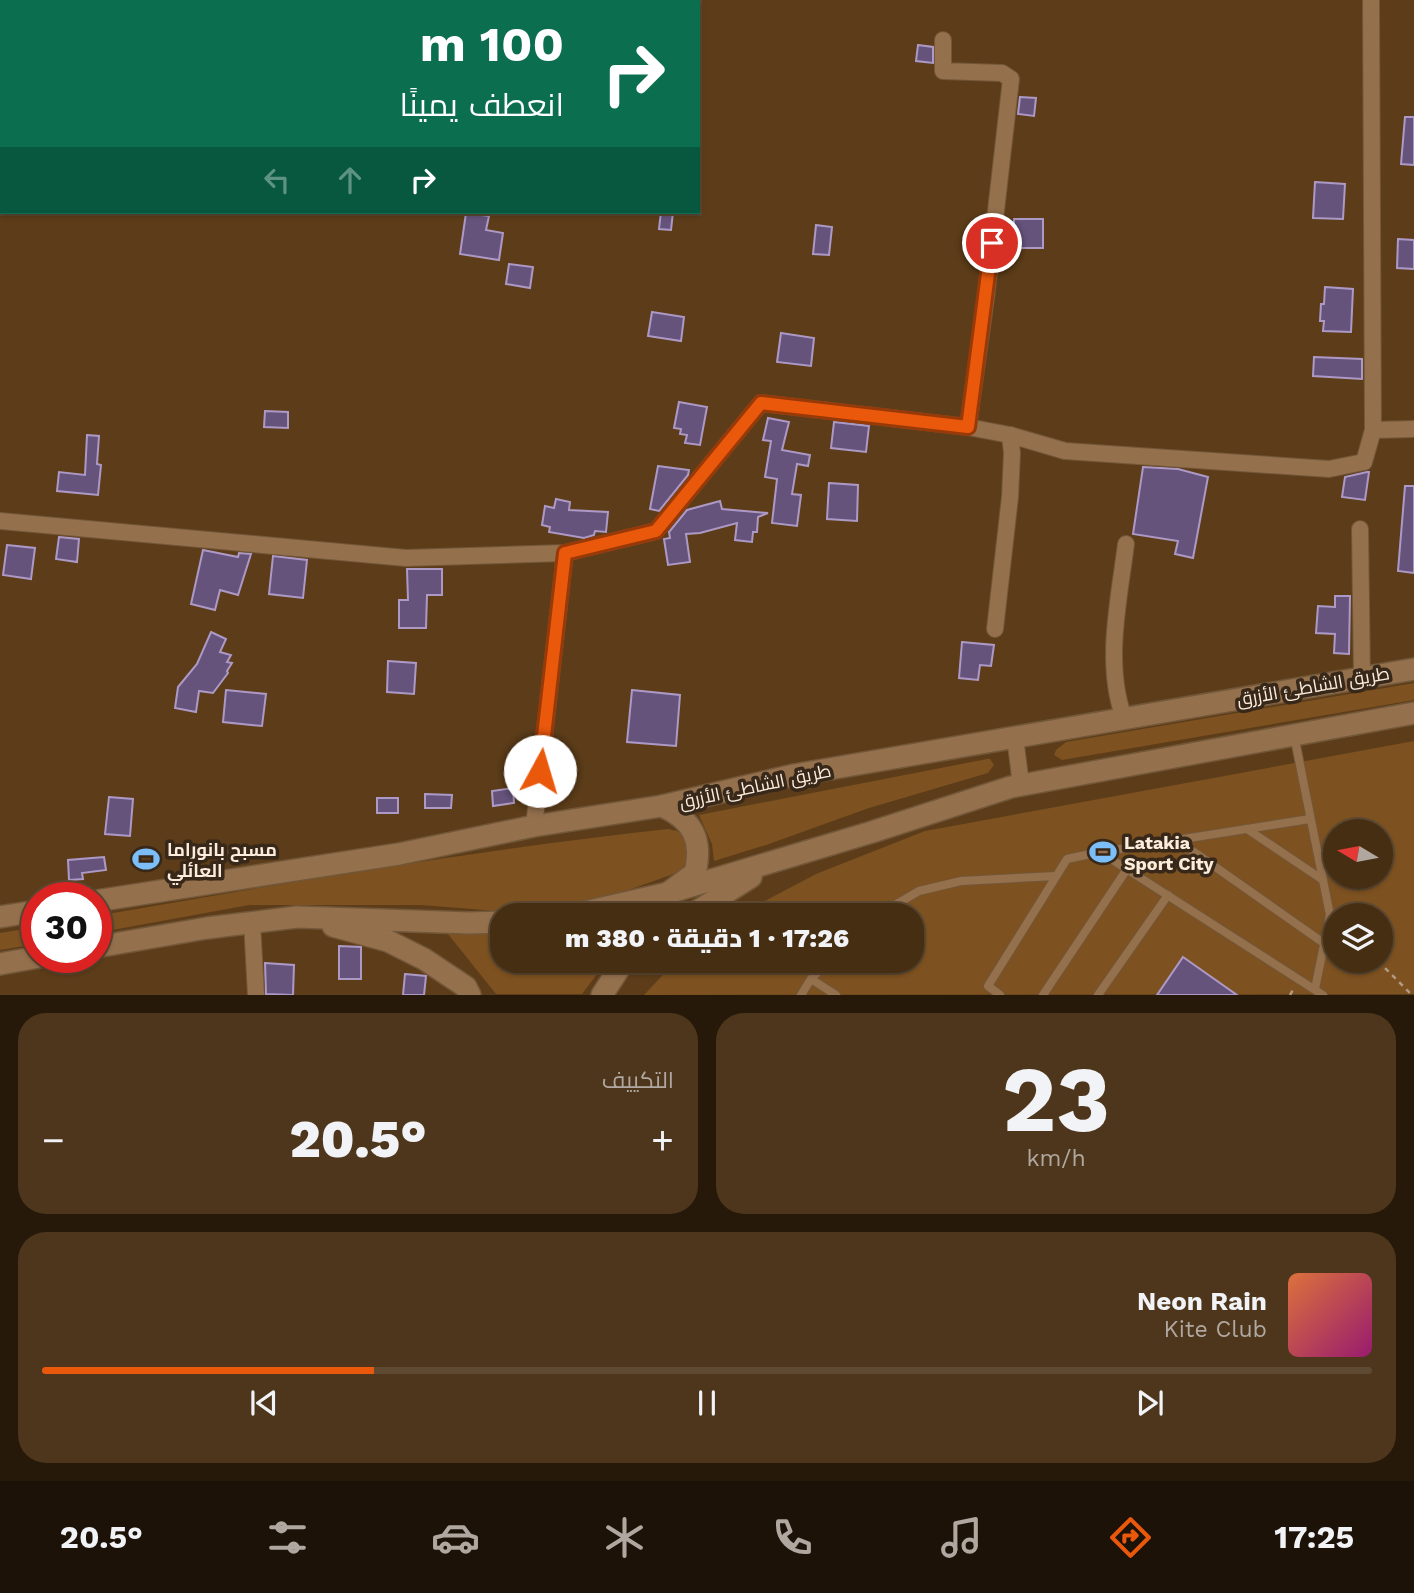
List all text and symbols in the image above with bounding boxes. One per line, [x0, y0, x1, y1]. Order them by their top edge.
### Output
text: 100 m [420, 15, 564, 73]
icon: right [588, 28, 679, 119]
text: انعطف يمينًا [399, 86, 564, 124]
icon: left [258, 161, 296, 199]
icon: ahead [331, 161, 369, 199]
icon: right [404, 161, 442, 199]
pin [962, 213, 1022, 273]
icon: arrive [973, 224, 1011, 262]
street label: طريق الشاطئ الأزرق [1235, 662, 1391, 712]
position arrow [503, 734, 577, 808]
street label: طريق الشاطئ الأزرق [677, 760, 833, 814]
north arrow [1323, 819, 1393, 889]
map controls [1323, 819, 1393, 973]
place label: Latakia Sport City [1124, 832, 1215, 874]
sports icon: Latakia Sport City [1088, 837, 1118, 867]
place label: مسبح بانوراما العائلي [167, 839, 277, 886]
sports icon: مسبح بانوراما العائلي [131, 844, 161, 874]
speed limit sign: 30 [21, 882, 112, 973]
button: layers [1323, 903, 1393, 973]
text: 17:26 · 1 دقيقة · 380 m [565, 923, 849, 953]
text: 23 [1002, 1046, 1110, 1153]
text: التكييف [602, 1067, 674, 1094]
text: 20.5° [289, 1109, 427, 1170]
text: − [42, 1118, 65, 1162]
text: + [651, 1118, 674, 1162]
text: km/h [1026, 1145, 1086, 1172]
text: Neon Rain [1137, 1286, 1267, 1316]
text: Kite Club [1164, 1316, 1267, 1343]
icon: previous [245, 1384, 283, 1422]
icon: pause [688, 1384, 726, 1422]
icon: next [1131, 1384, 1169, 1422]
icon: filters [263, 1513, 312, 1562]
icon: car [431, 1513, 480, 1562]
icon: climate [600, 1513, 649, 1562]
icon: phone [768, 1513, 817, 1562]
icon: music [937, 1513, 986, 1562]
icon: directions [1106, 1513, 1155, 1562]
text: 20.5° [60, 1518, 143, 1556]
text: 17:25 [1274, 1518, 1354, 1556]

